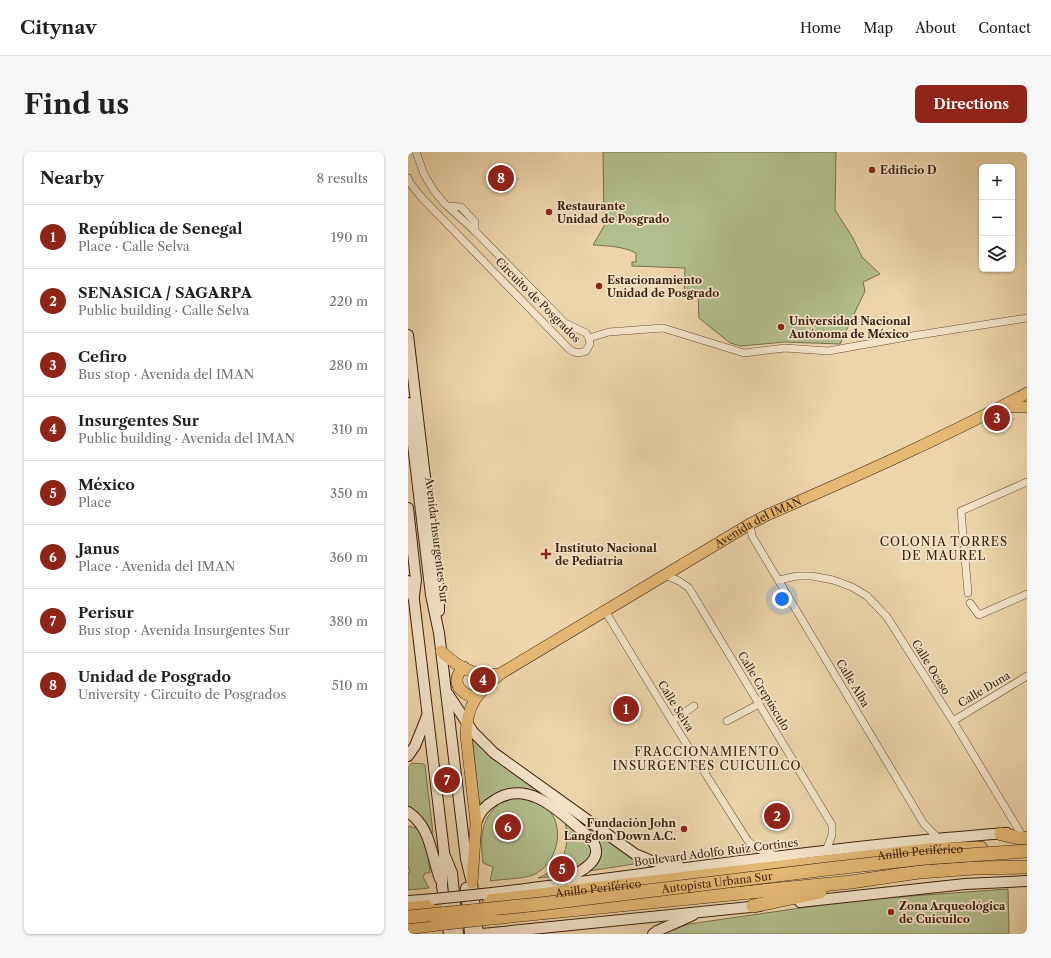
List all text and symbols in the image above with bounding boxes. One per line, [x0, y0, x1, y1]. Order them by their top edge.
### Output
text: Citynav [20, 16, 97, 39]
text: Home [800, 19, 841, 37]
text: Map [863, 19, 893, 37]
text: About [915, 19, 956, 37]
text: Contact [978, 19, 1031, 37]
button: Directions [915, 85, 1027, 123]
text: Find us [24, 87, 129, 121]
pin: 8 [488, 163, 514, 193]
place label: Edificio D [880, 163, 937, 177]
map controls [979, 164, 1015, 272]
button: + [979, 164, 1015, 200]
marker: Edificio D [867, 165, 877, 175]
text: Nearby [40, 168, 104, 188]
text: 8 results [316, 170, 368, 186]
place label: Restaurante Unidad de Posgrado [557, 199, 669, 226]
button: − [979, 200, 1015, 236]
marker: Restaurante Unidad de Posgrado [544, 207, 554, 217]
text: República de Senegal [78, 219, 242, 238]
text: 1 [50, 229, 56, 245]
text: 190 m [331, 229, 368, 245]
button: layers [979, 236, 1015, 272]
text: Place · Calle Selva [78, 238, 190, 254]
street label: Circuito de Posgrados [493, 255, 584, 346]
place label: Estacionamiento Unidad de Posgrado [607, 273, 719, 300]
marker: Estacionamiento Unidad de Posgrado [594, 281, 604, 291]
text: SENASICA / SAGARPA [78, 283, 252, 302]
text: 2 [49, 293, 57, 309]
text: 220 m [329, 293, 368, 309]
text: Public building · Calle Selva [78, 302, 249, 318]
place label: Universidad Nacional Autónoma de México [788, 314, 911, 341]
marker: Universidad Nacional Autónoma de México [776, 322, 786, 332]
text: Cefiro [78, 347, 127, 366]
text: 3 [49, 357, 57, 373]
text: 280 m [329, 357, 368, 373]
text: Bus stop · Avenida del IMAN [78, 366, 254, 382]
pin: 3 [984, 403, 1010, 433]
text: Insurgentes Sur [78, 411, 199, 430]
text: 4 [49, 421, 57, 437]
text: 310 m [332, 421, 368, 437]
text: Public building · Avenida del IMAN [78, 430, 295, 446]
text: México [78, 475, 135, 494]
street label: Avenida Insurgentes Sur [422, 475, 452, 604]
text: 5 [49, 485, 57, 501]
text: 350 m [330, 485, 368, 501]
text: Place [78, 494, 111, 510]
street label: Avenida del IMAN [711, 494, 804, 551]
district label: COLONIA TORRES DE MAUREL [880, 534, 1008, 563]
text: Janus [78, 539, 120, 558]
place label: Instituto Nacional de Pediatria [555, 541, 657, 568]
marker: Instituto Nacional de Pediatria [540, 548, 552, 560]
text: 6 [49, 549, 57, 565]
text: 360 m [329, 549, 368, 565]
text: Place · Avenida del IMAN [78, 558, 235, 574]
your location [772, 589, 792, 609]
text: Perisur [78, 603, 134, 622]
text: 7 [50, 613, 56, 629]
text: 380 m [329, 613, 368, 629]
text: Bus stop · Avenida Insurgentes Sur [78, 622, 290, 638]
street label: Calle Ocaso [909, 637, 954, 697]
street label: Calle Crepúsculo [735, 649, 793, 733]
street label: Calle Alba [833, 657, 873, 710]
pin: 4 [470, 665, 496, 695]
text: Unidad de Posgrado [78, 667, 231, 686]
street label: Calle Duna [955, 668, 1013, 710]
text: 8 [49, 677, 57, 693]
text: 510 m [332, 677, 368, 693]
street label: Calle Selva [655, 678, 697, 734]
text: University · Circuito de Posgrados [78, 686, 286, 702]
pin: 1 [613, 694, 639, 724]
district label: FRACCIONAMIENTO INSURGENTES CUICUILCO [612, 744, 802, 773]
pin: 7 [434, 765, 460, 795]
pin: 2 [764, 801, 790, 831]
pin: 6 [495, 812, 521, 842]
place label: Fundación John Langdon Down A.C. [564, 816, 676, 843]
marker: Fundación John Langdon Down A.C. [679, 824, 689, 834]
street label: Boulevard Adolfo Ruiz Cortines [633, 835, 799, 869]
street label: Anillo Periférico [875, 842, 964, 863]
pin: 5 [549, 854, 575, 884]
street label: Autopista Urbana Sur [660, 869, 774, 896]
street label: Anillo Periférico [554, 876, 642, 900]
place label: Zona Arqueológica de Cuicuilco [899, 899, 1006, 926]
marker: Zona Arqueológica de Cuicuilco [886, 907, 896, 917]

